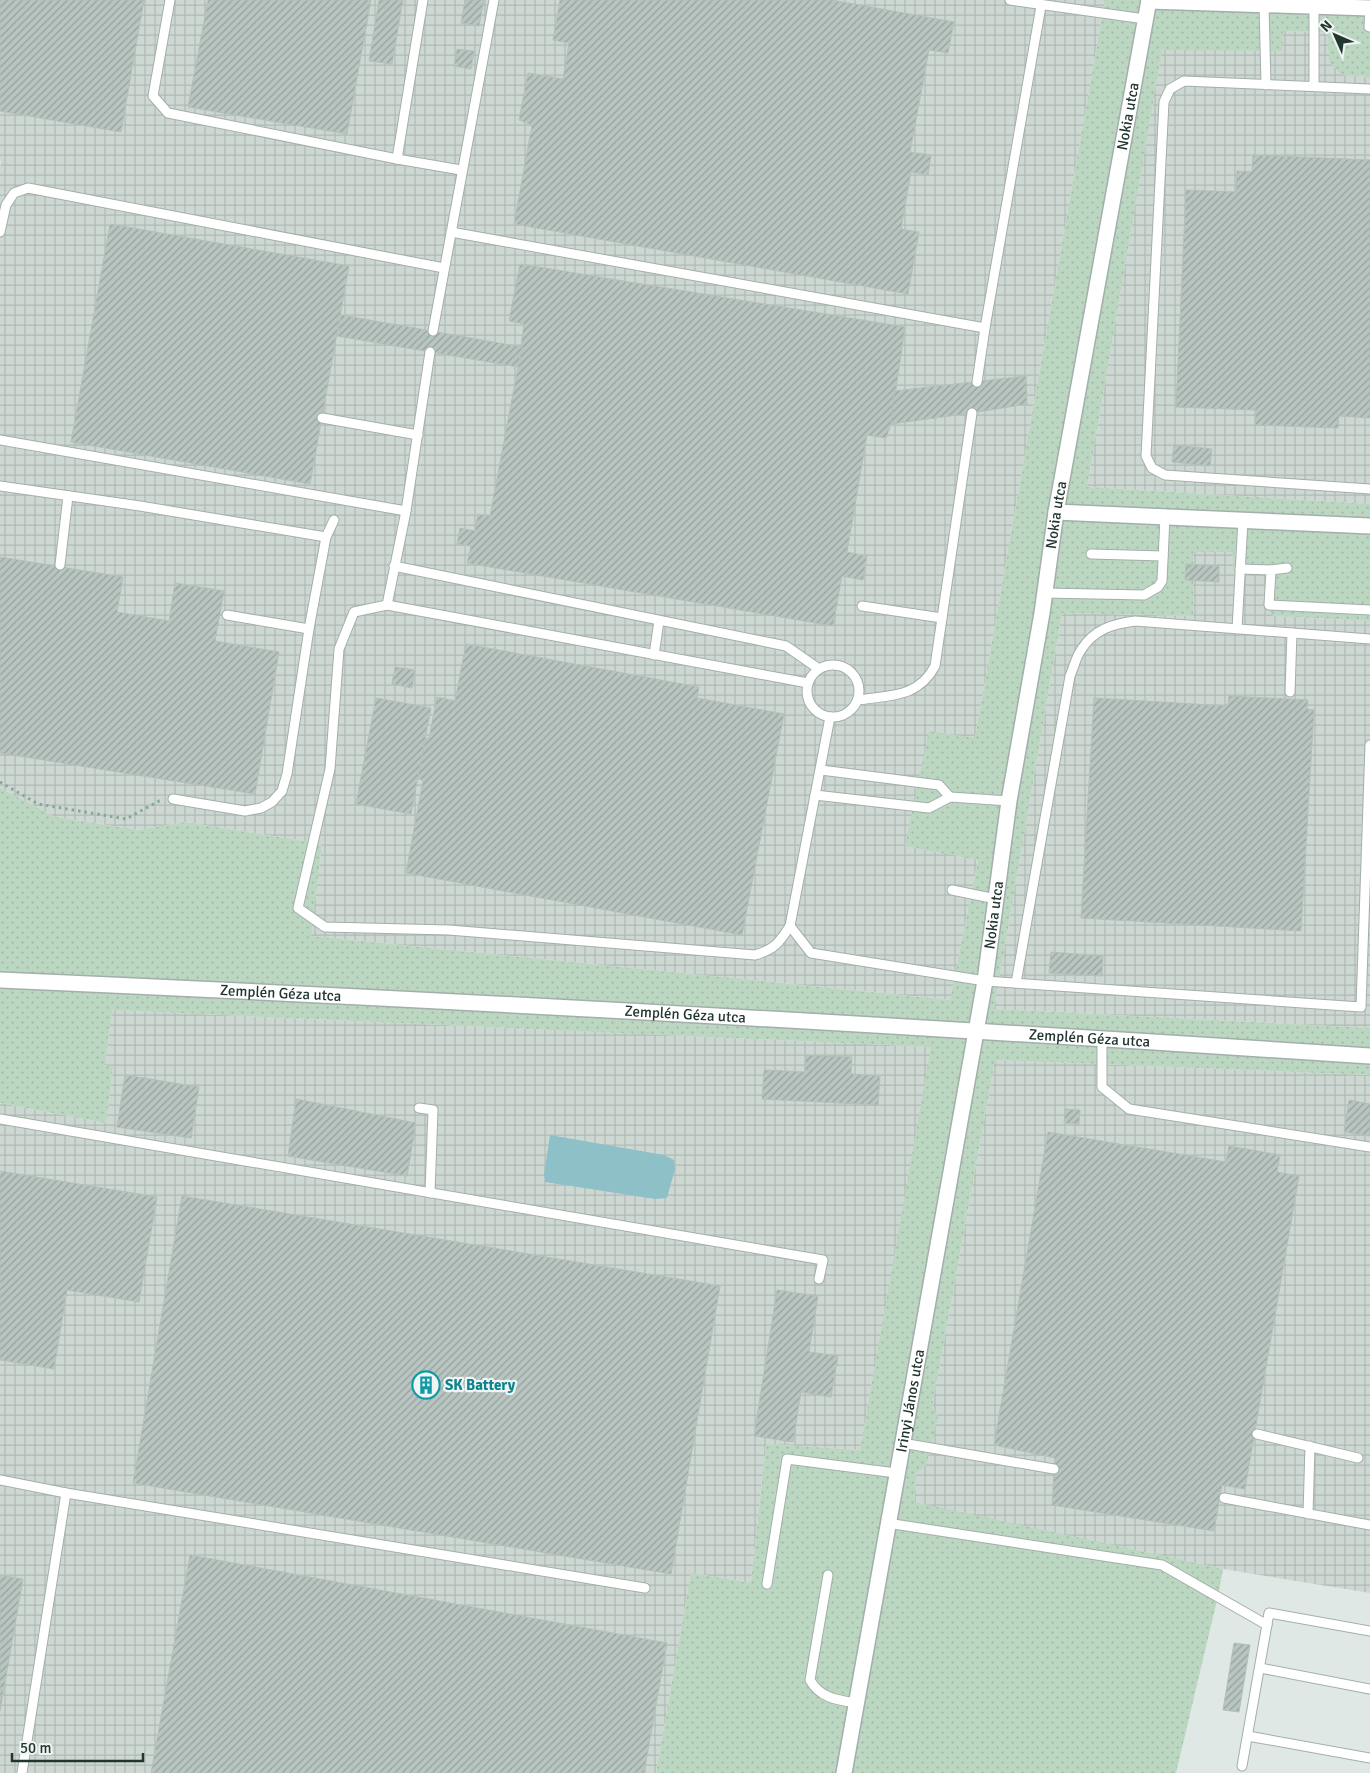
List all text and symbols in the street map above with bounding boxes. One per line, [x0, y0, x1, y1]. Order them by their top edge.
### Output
north arrow [1310, 10, 1360, 60]
text: N [1317, 17, 1336, 36]
street label: Nokia utca [1113, 81, 1143, 152]
street label: Nokia utca [1042, 480, 1070, 550]
street label: Nokia utca [980, 880, 1007, 950]
street label: Zemplén Géza utca [220, 981, 342, 1005]
street label: Zemplén Géza utca [624, 1002, 746, 1027]
street label: Zemplén Géza utca [1028, 1025, 1151, 1051]
street label: Irinyi János utca [892, 1348, 928, 1454]
building icon: SK Battery [411, 1370, 441, 1400]
place label: SK Battery [445, 1376, 516, 1394]
scale bar [12, 1730, 144, 1762]
text: 50 m [20, 1739, 51, 1757]

